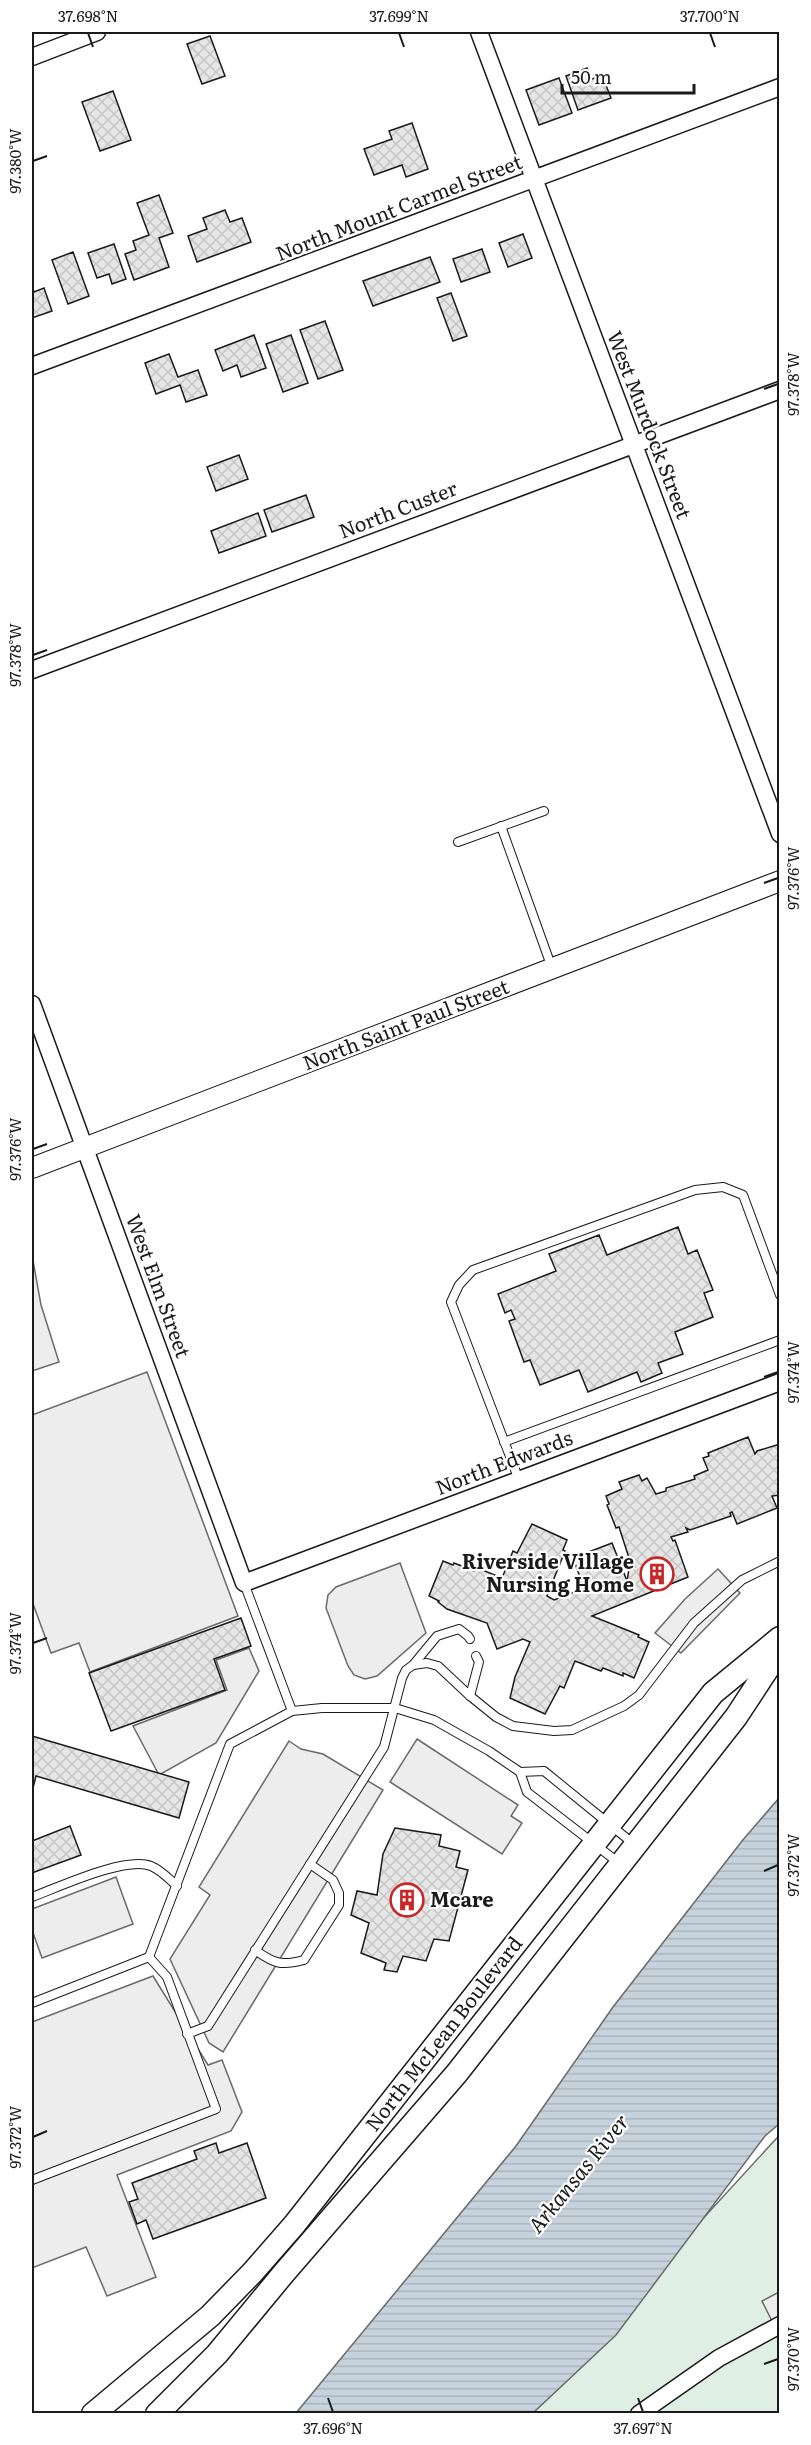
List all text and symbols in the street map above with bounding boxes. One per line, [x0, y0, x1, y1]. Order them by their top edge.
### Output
text: 37.698°N [58, 4, 118, 27]
text: 37.699°N [369, 4, 429, 27]
text: 37.700°N [680, 4, 740, 27]
scale bar [562, 57, 694, 95]
text: 50 m [571, 63, 612, 90]
text: 97.380°W [3, 128, 26, 194]
street label: North Mount Carmel Street [271, 145, 526, 267]
street label: West Murdock Street [601, 326, 701, 523]
text: 97.378°W [781, 352, 804, 416]
street label: North Custer [334, 472, 461, 545]
text: 97.378°W [3, 623, 26, 687]
text: 97.376°W [781, 846, 804, 910]
street label: North Saint Paul Street [298, 970, 513, 1076]
text: 97.376°W [3, 1117, 26, 1181]
street label: West Elm Street [120, 1209, 200, 1361]
text: 97.374°W [781, 1340, 804, 1403]
street label: North Edwards [430, 1421, 576, 1501]
place label: Riverside Village Nursing Home [462, 1545, 634, 1598]
building icon: Riverside Village Nursing Home [639, 1556, 675, 1592]
text: 97.374°W [3, 1611, 26, 1674]
text: 97.372°W [781, 1833, 804, 1897]
building icon: Mcare [389, 1882, 425, 1918]
place label: Mcare [430, 1883, 494, 1913]
street label: North McLean Boulevard [357, 1929, 528, 2137]
text: 97.372°W [3, 2105, 26, 2169]
water label: Arkansas River [519, 2106, 635, 2239]
text: 97.370°W [781, 2326, 804, 2391]
text: 37.696°N [303, 2416, 363, 2439]
text: 37.697°N [613, 2416, 673, 2439]

